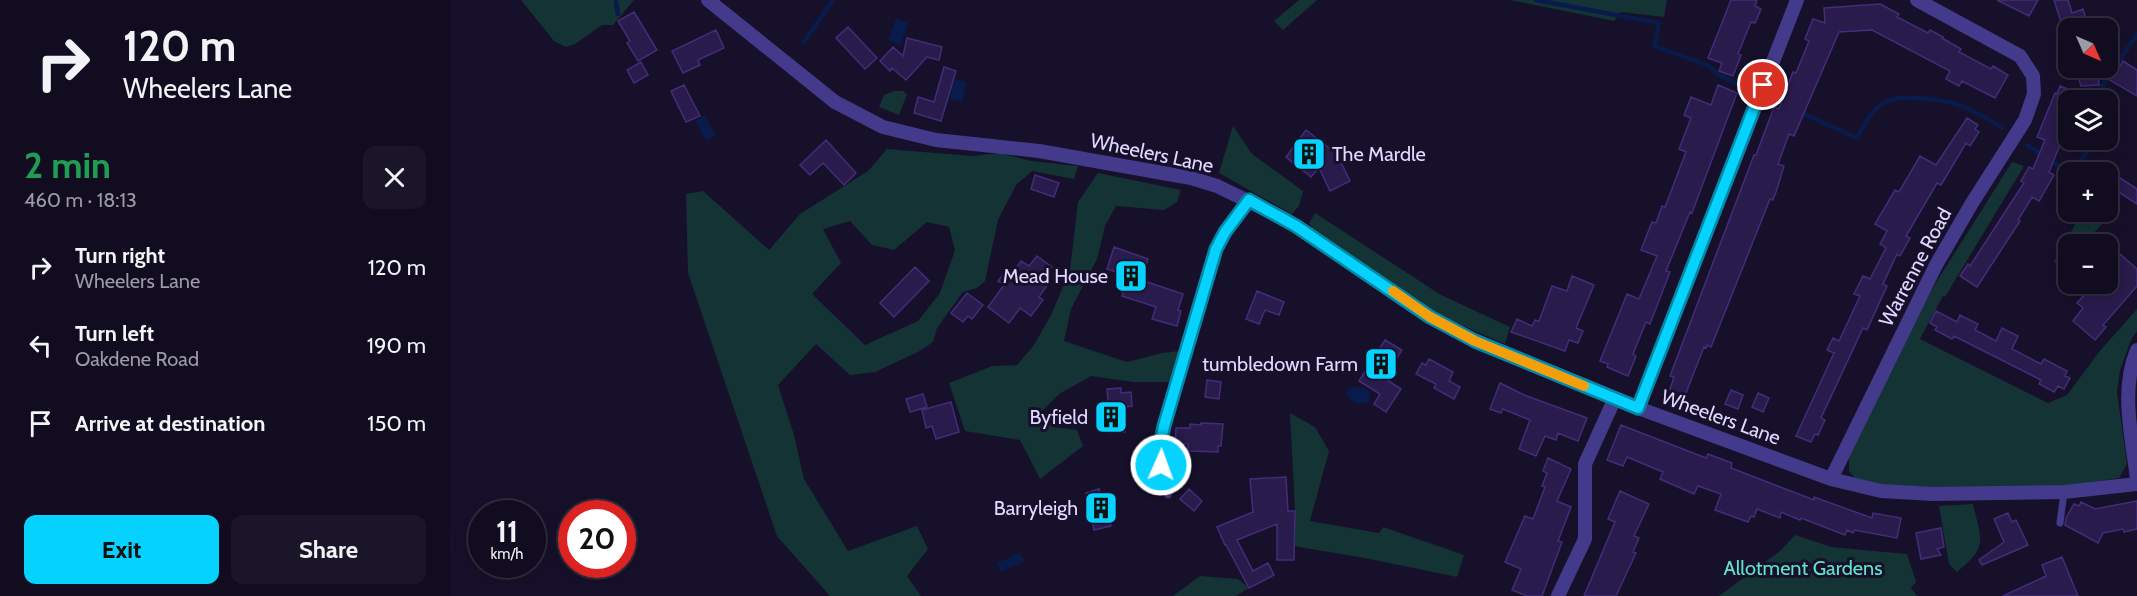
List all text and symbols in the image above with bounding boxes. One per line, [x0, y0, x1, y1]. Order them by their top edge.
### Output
north arrow [2058, 18, 2118, 78]
map controls [2058, 18, 2118, 294]
text: 120 m [123, 20, 236, 72]
icon: right [24, 24, 102, 102]
pin [1737, 59, 1788, 110]
icon: arrive [1746, 68, 1779, 101]
text: Wheelers Lane [123, 72, 292, 105]
button: layers [2058, 90, 2118, 150]
street label: Wheelers Lane [1088, 128, 1216, 178]
building icon: The Mardle [1291, 136, 1327, 172]
place label: The Mardle [1332, 142, 1426, 166]
text: 2 min [24, 143, 111, 187]
button: close [363, 146, 426, 209]
button: + [2058, 162, 2118, 222]
text: 460 m · 18:13 [24, 188, 137, 212]
street label: Warrenne Road [1874, 204, 1956, 330]
button: − [2058, 234, 2118, 294]
text: Turn right [75, 242, 165, 269]
icon: right [24, 251, 57, 284]
text: 120 m [368, 254, 426, 281]
building icon: Mead House [1113, 258, 1149, 294]
place label: Mead House [1003, 264, 1108, 288]
text: Wheelers Lane [75, 269, 200, 293]
text: Turn left [75, 320, 154, 347]
icon: left [24, 329, 57, 362]
text: 190 m [367, 332, 426, 359]
building icon: tumbledown Farm [1363, 346, 1399, 382]
text: Oakdene Road [75, 347, 199, 371]
place label: tumbledown Farm [1202, 352, 1358, 376]
street label: Wheelers Lane [1658, 384, 1784, 450]
building icon: Byfield [1093, 399, 1129, 435]
place label: Byfield [1030, 405, 1088, 429]
icon: arrive [24, 407, 57, 440]
text: Arrive at destination [75, 410, 265, 437]
text: 150 m [367, 410, 426, 437]
position arrow [1129, 433, 1193, 497]
building icon: Barryleigh [1083, 490, 1119, 526]
place label: Barryleigh [994, 496, 1078, 520]
speed limit sign: 20 [558, 500, 636, 578]
text: 11 [496, 513, 518, 550]
button: Exit [24, 515, 219, 584]
button: Share [231, 515, 426, 584]
text: km/h [491, 545, 523, 563]
park label: Allotment Gardens [1723, 556, 1883, 580]

